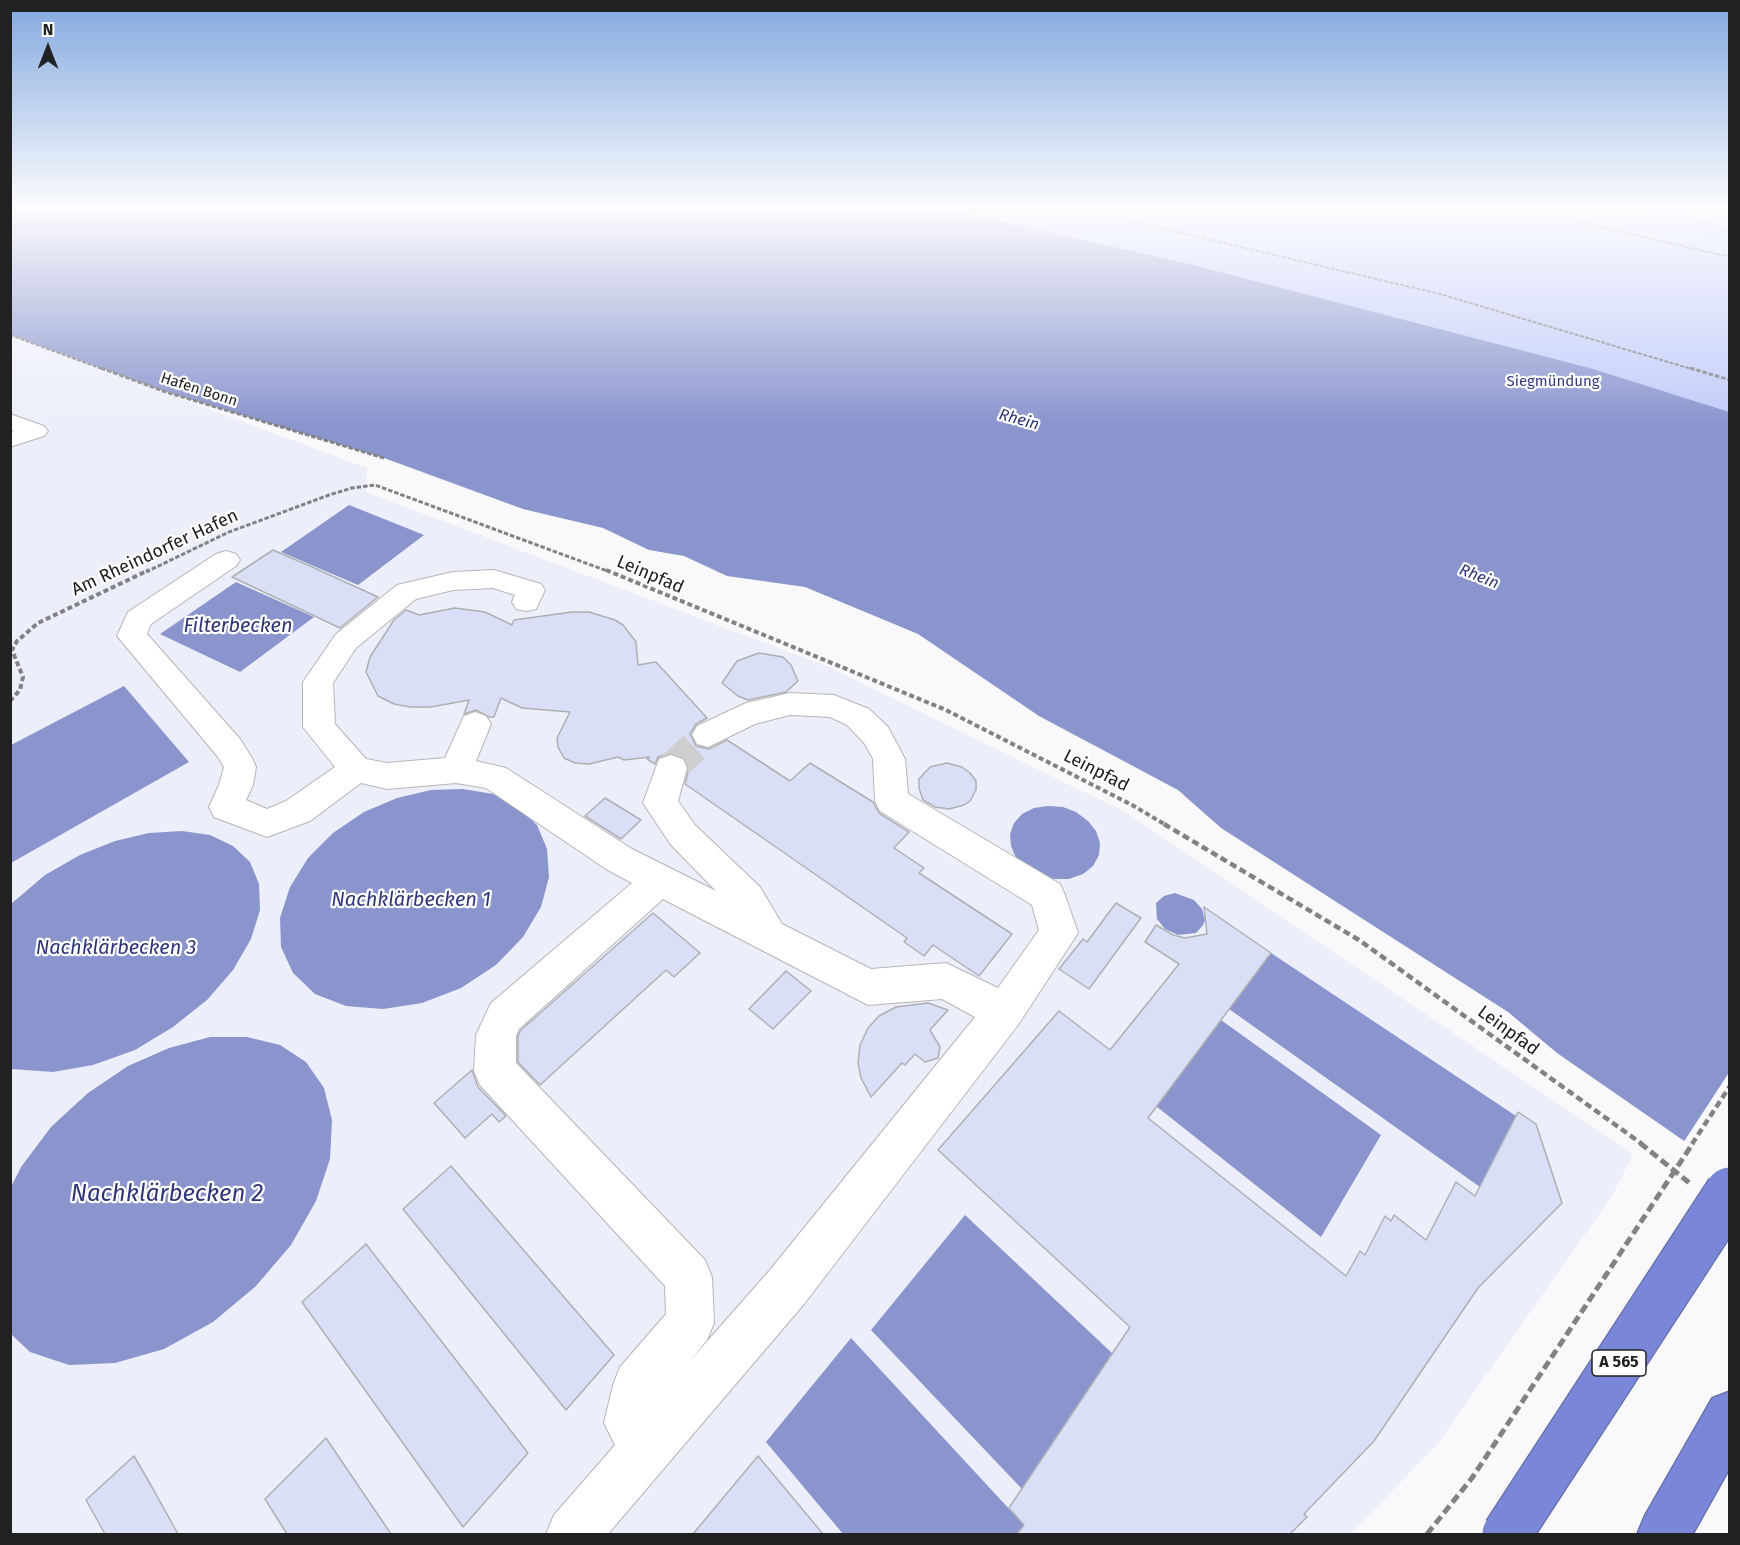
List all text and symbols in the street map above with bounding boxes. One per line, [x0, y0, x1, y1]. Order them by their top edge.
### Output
north arrow [18, 18, 78, 78]
text: N [43, 20, 53, 39]
street label: Hafen Bonn [158, 369, 240, 411]
park label: Siegmündung [1506, 373, 1600, 391]
water label: Rhein [997, 405, 1041, 435]
street label: Am Rheindorfer Hafen [68, 505, 242, 601]
street label: Leinpfad [613, 551, 687, 599]
water label: Rhein [1456, 560, 1502, 594]
water label: Filterbecken [183, 614, 293, 638]
street label: Leinpfad [1060, 745, 1132, 797]
water label: Nachklärbecken 1 [331, 888, 491, 912]
water label: Nachklärbecken 3 [36, 936, 196, 960]
street label: Leinpfad [1473, 1001, 1543, 1061]
water label: Nachklärbecken 2 [71, 1180, 263, 1208]
road number: A 565 [1592, 1350, 1646, 1376]

